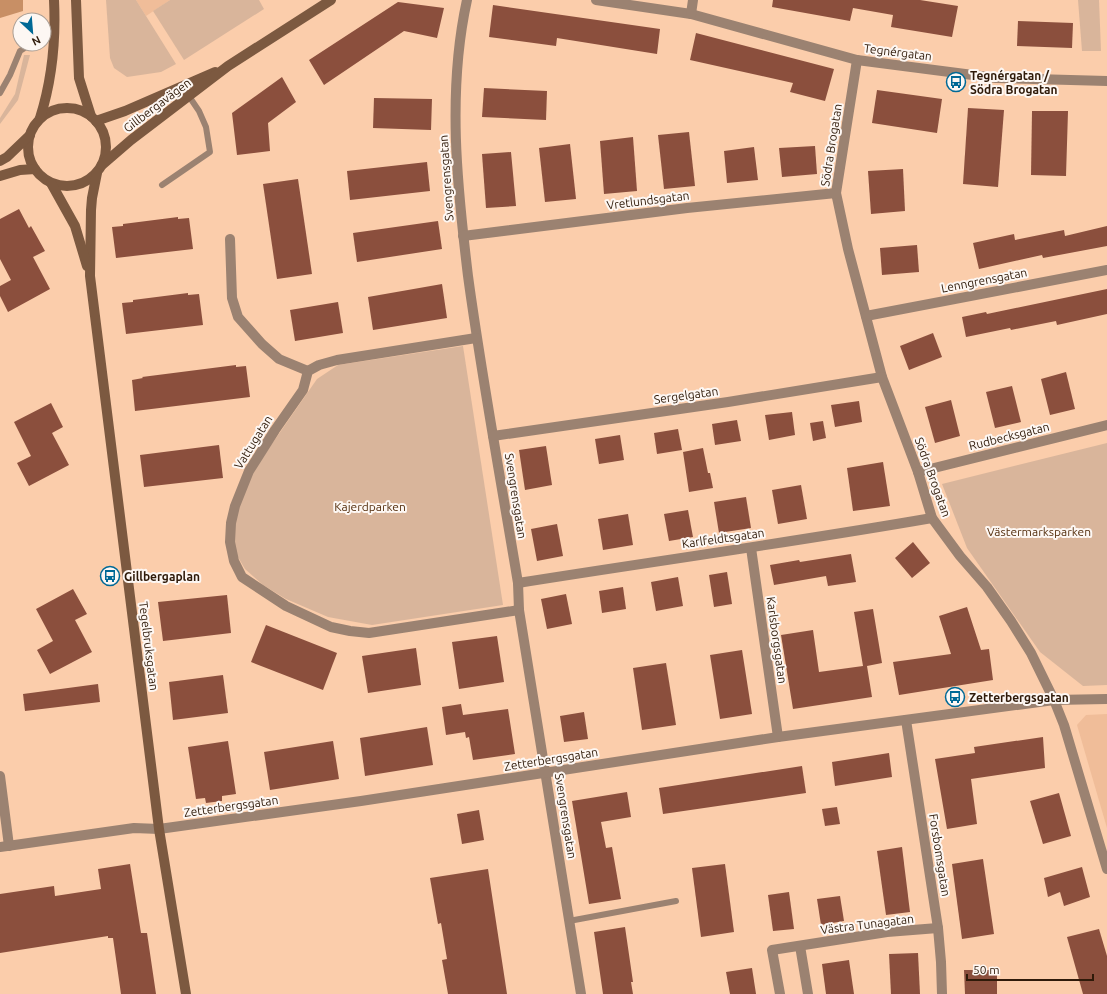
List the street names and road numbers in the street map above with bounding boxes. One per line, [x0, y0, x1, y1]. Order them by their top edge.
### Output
street label: Tegnérgatan [863, 41, 933, 63]
street label: Gillbergavägen [121, 75, 193, 135]
street label: Södra Brogatan [818, 103, 844, 187]
street label: Svengrensgatan [437, 134, 455, 222]
street label: Vretlundsgatan [606, 188, 690, 212]
street label: Lenngrensgatan [940, 265, 1028, 295]
street label: Sergelgatan [653, 384, 719, 406]
street label: Vattugatan [231, 413, 275, 471]
street label: Rudbecksgatan [967, 420, 1051, 452]
street label: Södra Brogatan [913, 435, 953, 519]
street label: Svengrensgatan [503, 452, 529, 540]
street label: Karlfeldtsgatan [681, 526, 765, 550]
street label: Karlsborgsgatan [764, 596, 790, 684]
street label: Tegelbruksgatan [137, 601, 161, 691]
street label: Zetterbergsgatan [503, 745, 599, 773]
street label: Svengrensgatan [553, 772, 579, 860]
street label: Zetterbergsgatan [183, 793, 279, 819]
street label: Forsbomsgatan [927, 813, 953, 897]
street label: Västra Tunagatan [820, 912, 914, 936]

